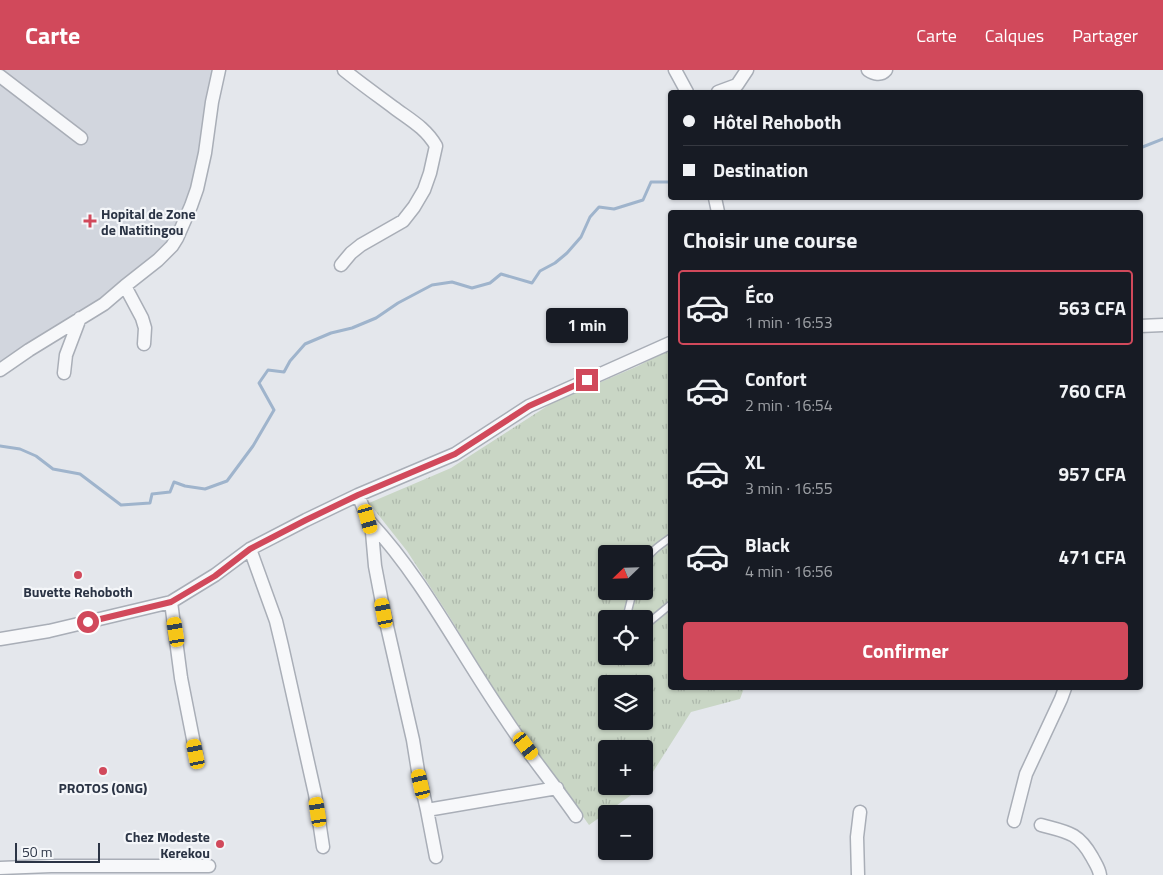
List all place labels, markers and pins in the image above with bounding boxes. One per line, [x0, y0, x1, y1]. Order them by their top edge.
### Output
place label: Hopital de Zone de Natitingou [101, 203, 196, 240]
marker: Hopital de Zone de Natitingou [83, 214, 97, 228]
marker: Buvette Rehoboth [72, 569, 84, 581]
place label: Buvette Rehoboth [23, 581, 133, 602]
marker: PROTOS (ONG) [97, 765, 109, 777]
place label: PROTOS (ONG) [59, 777, 147, 798]
place label: Chez Modeste Kerekou [125, 826, 210, 863]
marker: Chez Modeste Kerekou [214, 838, 226, 850]

